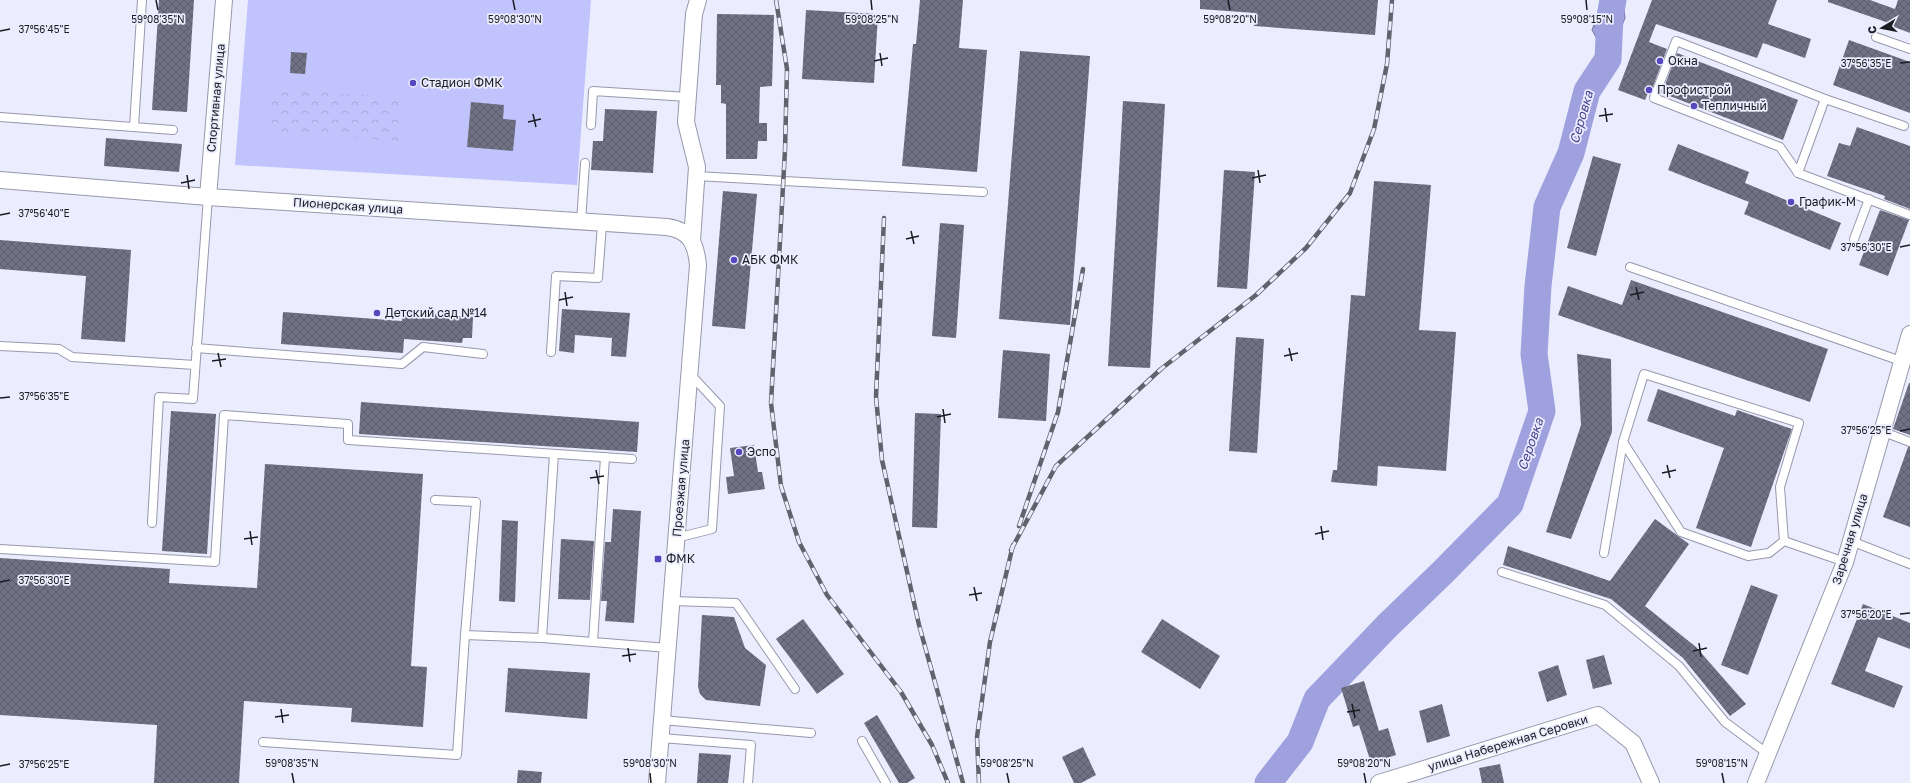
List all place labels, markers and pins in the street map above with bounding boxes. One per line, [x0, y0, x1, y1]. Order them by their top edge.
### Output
place label: Окна [1668, 53, 1698, 68]
marker: Окна [1655, 56, 1665, 66]
place label: Стадион ФМК [421, 75, 503, 90]
marker: Стадион ФМК [408, 78, 418, 88]
place label: Профистрой [1657, 82, 1731, 97]
marker: Профистрой [1644, 85, 1654, 95]
place label: Тепличный [1702, 98, 1767, 113]
marker: Тепличный [1689, 101, 1699, 111]
place label: График-М [1799, 194, 1856, 209]
marker: График-М [1786, 197, 1796, 207]
place label: АБК ФМК [742, 252, 799, 267]
marker: АБК ФМК [729, 255, 739, 265]
place label: Детский сад №14 [385, 305, 487, 320]
marker: Детский сад №14 [372, 308, 382, 318]
place label: Эспо [747, 444, 776, 459]
marker: Эспо [734, 447, 744, 457]
place label: ФМК [666, 551, 696, 566]
marker: ФМК [653, 554, 663, 564]

